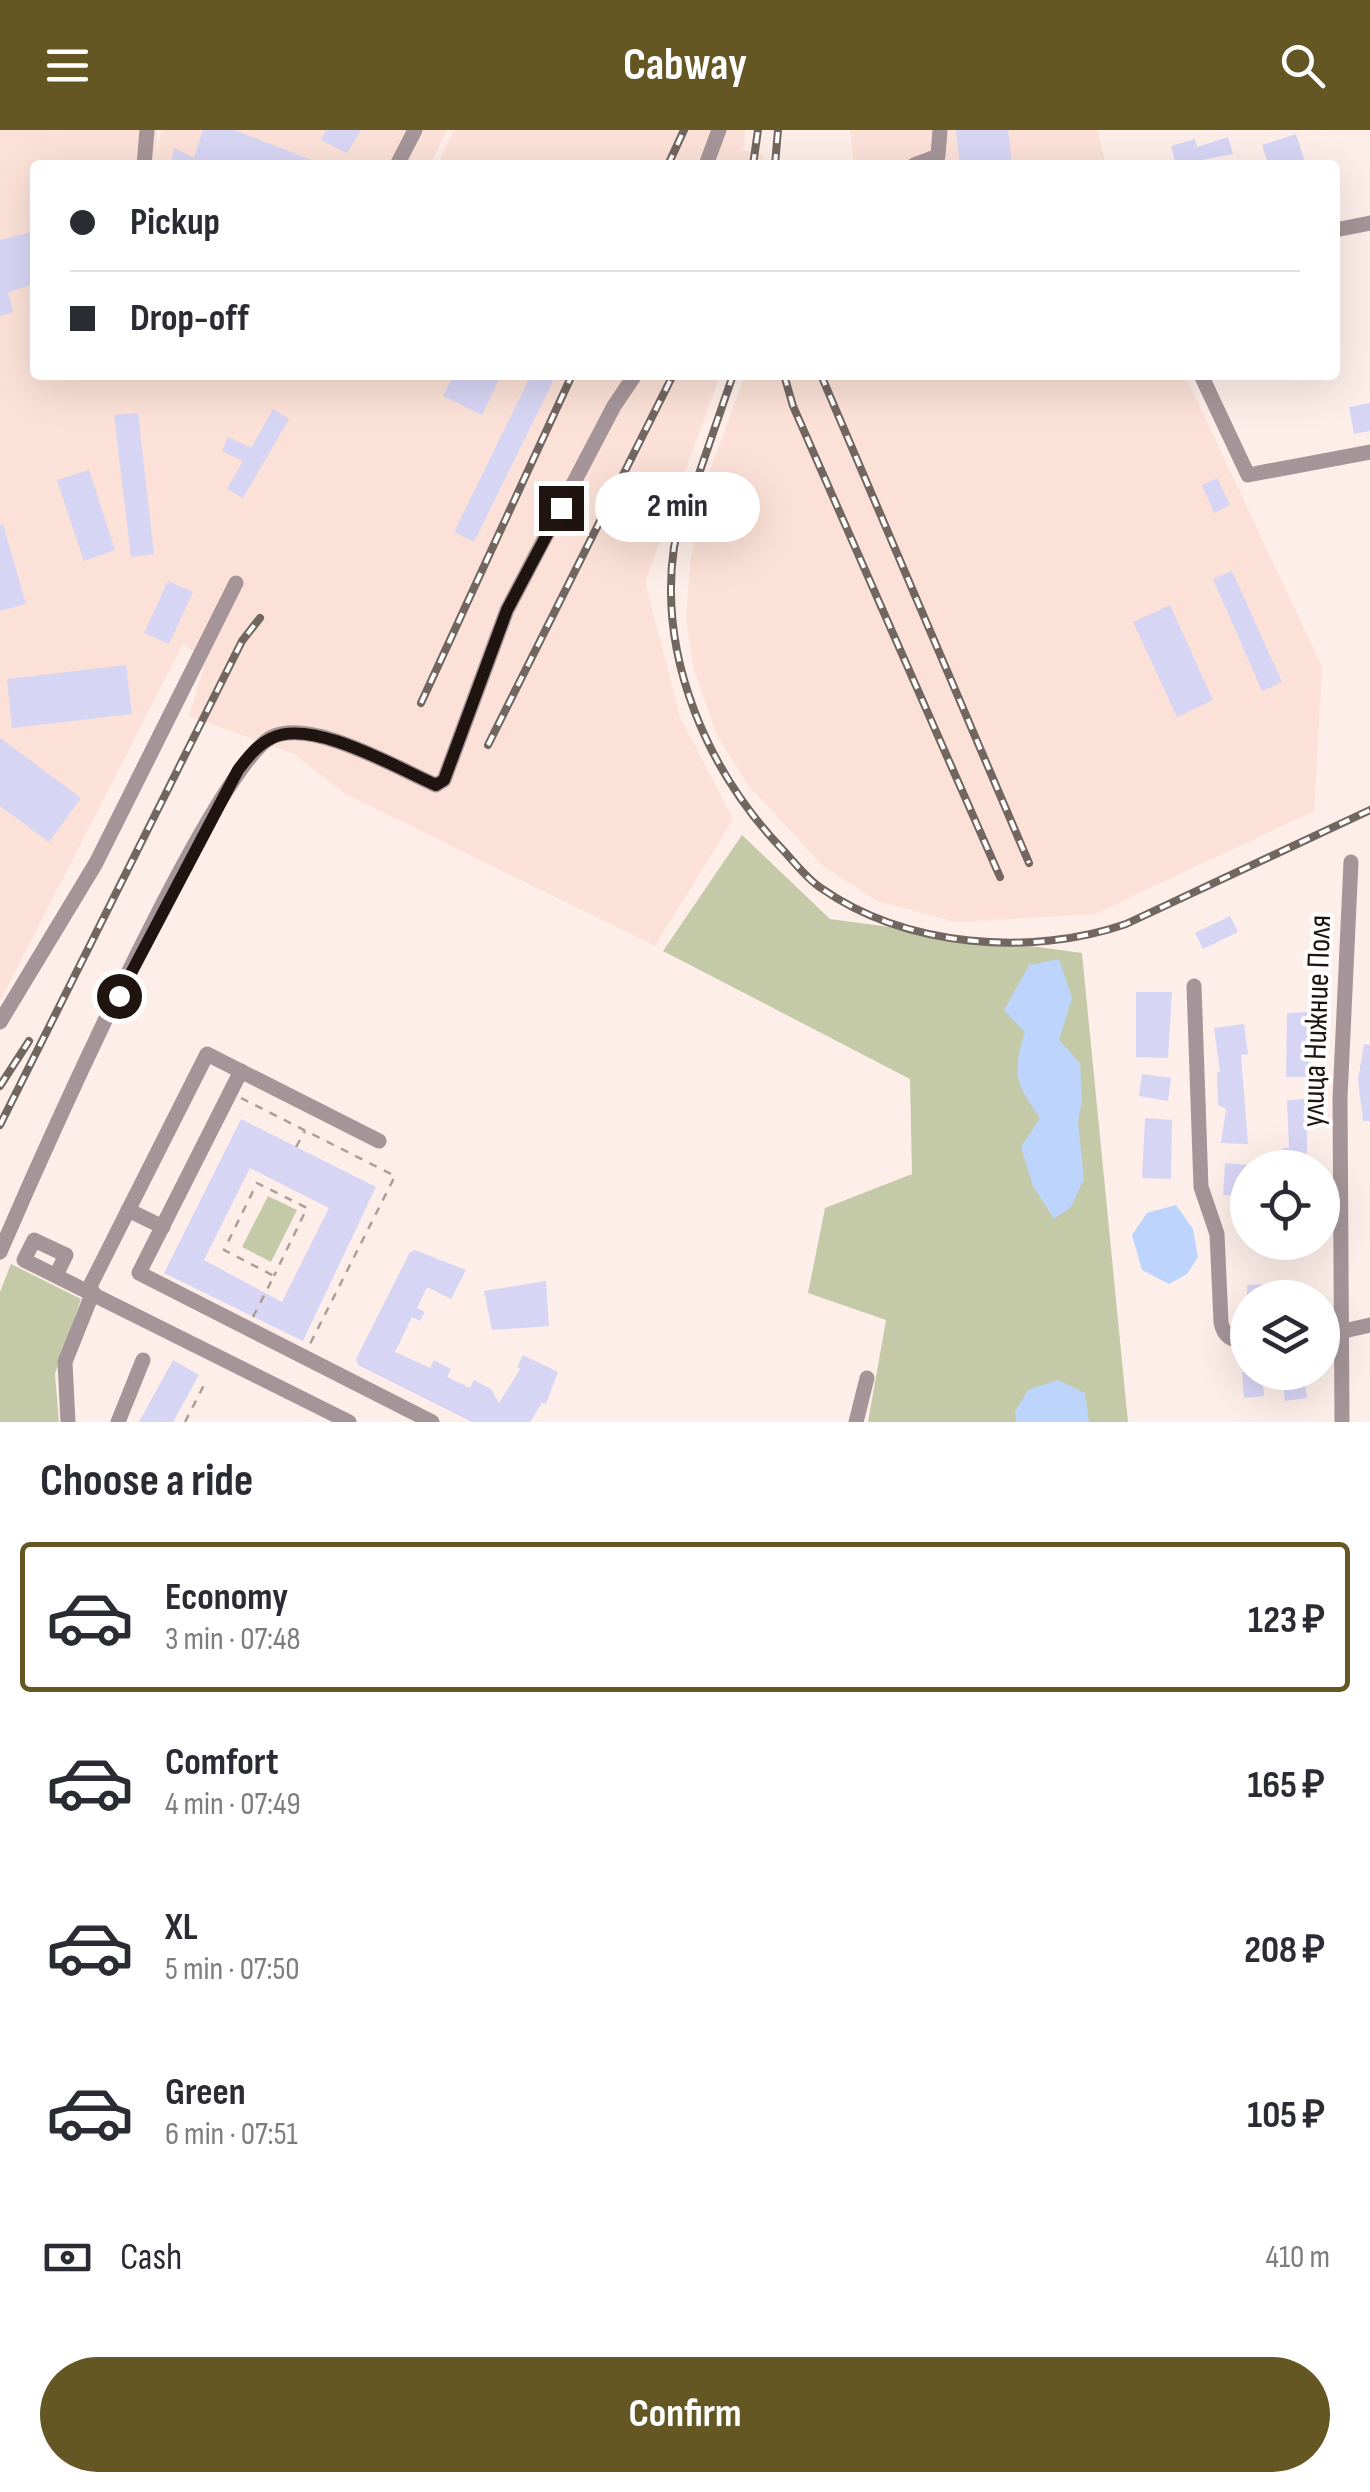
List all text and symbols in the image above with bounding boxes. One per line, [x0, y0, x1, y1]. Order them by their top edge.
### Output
icon: menu [40, 38, 95, 93]
text: Cabway [623, 38, 747, 93]
icon: search [1275, 38, 1330, 93]
text: Pickup [130, 200, 220, 245]
text: Drop-off [130, 296, 249, 341]
callout: 2 min [596, 473, 761, 543]
route end [539, 486, 584, 531]
text: 2 min [647, 487, 708, 526]
street label: улица Нижние Поля [1294, 914, 1340, 1128]
route start [97, 974, 142, 1019]
map controls [1230, 1150, 1340, 1390]
button: locate [1230, 1150, 1340, 1260]
button: layers [1230, 1280, 1340, 1390]
text: Choose a ride [40, 1454, 253, 1509]
icon: car [45, 1572, 135, 1662]
text: Economy [165, 1575, 288, 1620]
text: 123 ₽ [1248, 1598, 1325, 1643]
text: 3 min · 07:48 [165, 1620, 301, 1659]
icon: car [45, 1737, 135, 1827]
text: Comfort [165, 1740, 279, 1785]
text: 165 ₽ [1247, 1763, 1325, 1808]
text: 4 min · 07:49 [165, 1785, 301, 1824]
icon: car [45, 1902, 135, 1992]
text: XL [165, 1905, 198, 1950]
text: 208 ₽ [1244, 1928, 1325, 1973]
text: 5 min · 07:50 [165, 1950, 300, 1989]
icon: car [45, 2067, 135, 2157]
text: Green [165, 2070, 246, 2115]
text: 105 ₽ [1247, 2093, 1325, 2138]
text: 6 min · 07:51 [165, 2115, 298, 2154]
icon: cash [40, 2230, 95, 2285]
text: Cash [120, 2235, 182, 2280]
text: 410 m [1265, 2238, 1330, 2277]
button: Confirm [40, 2357, 1330, 2472]

